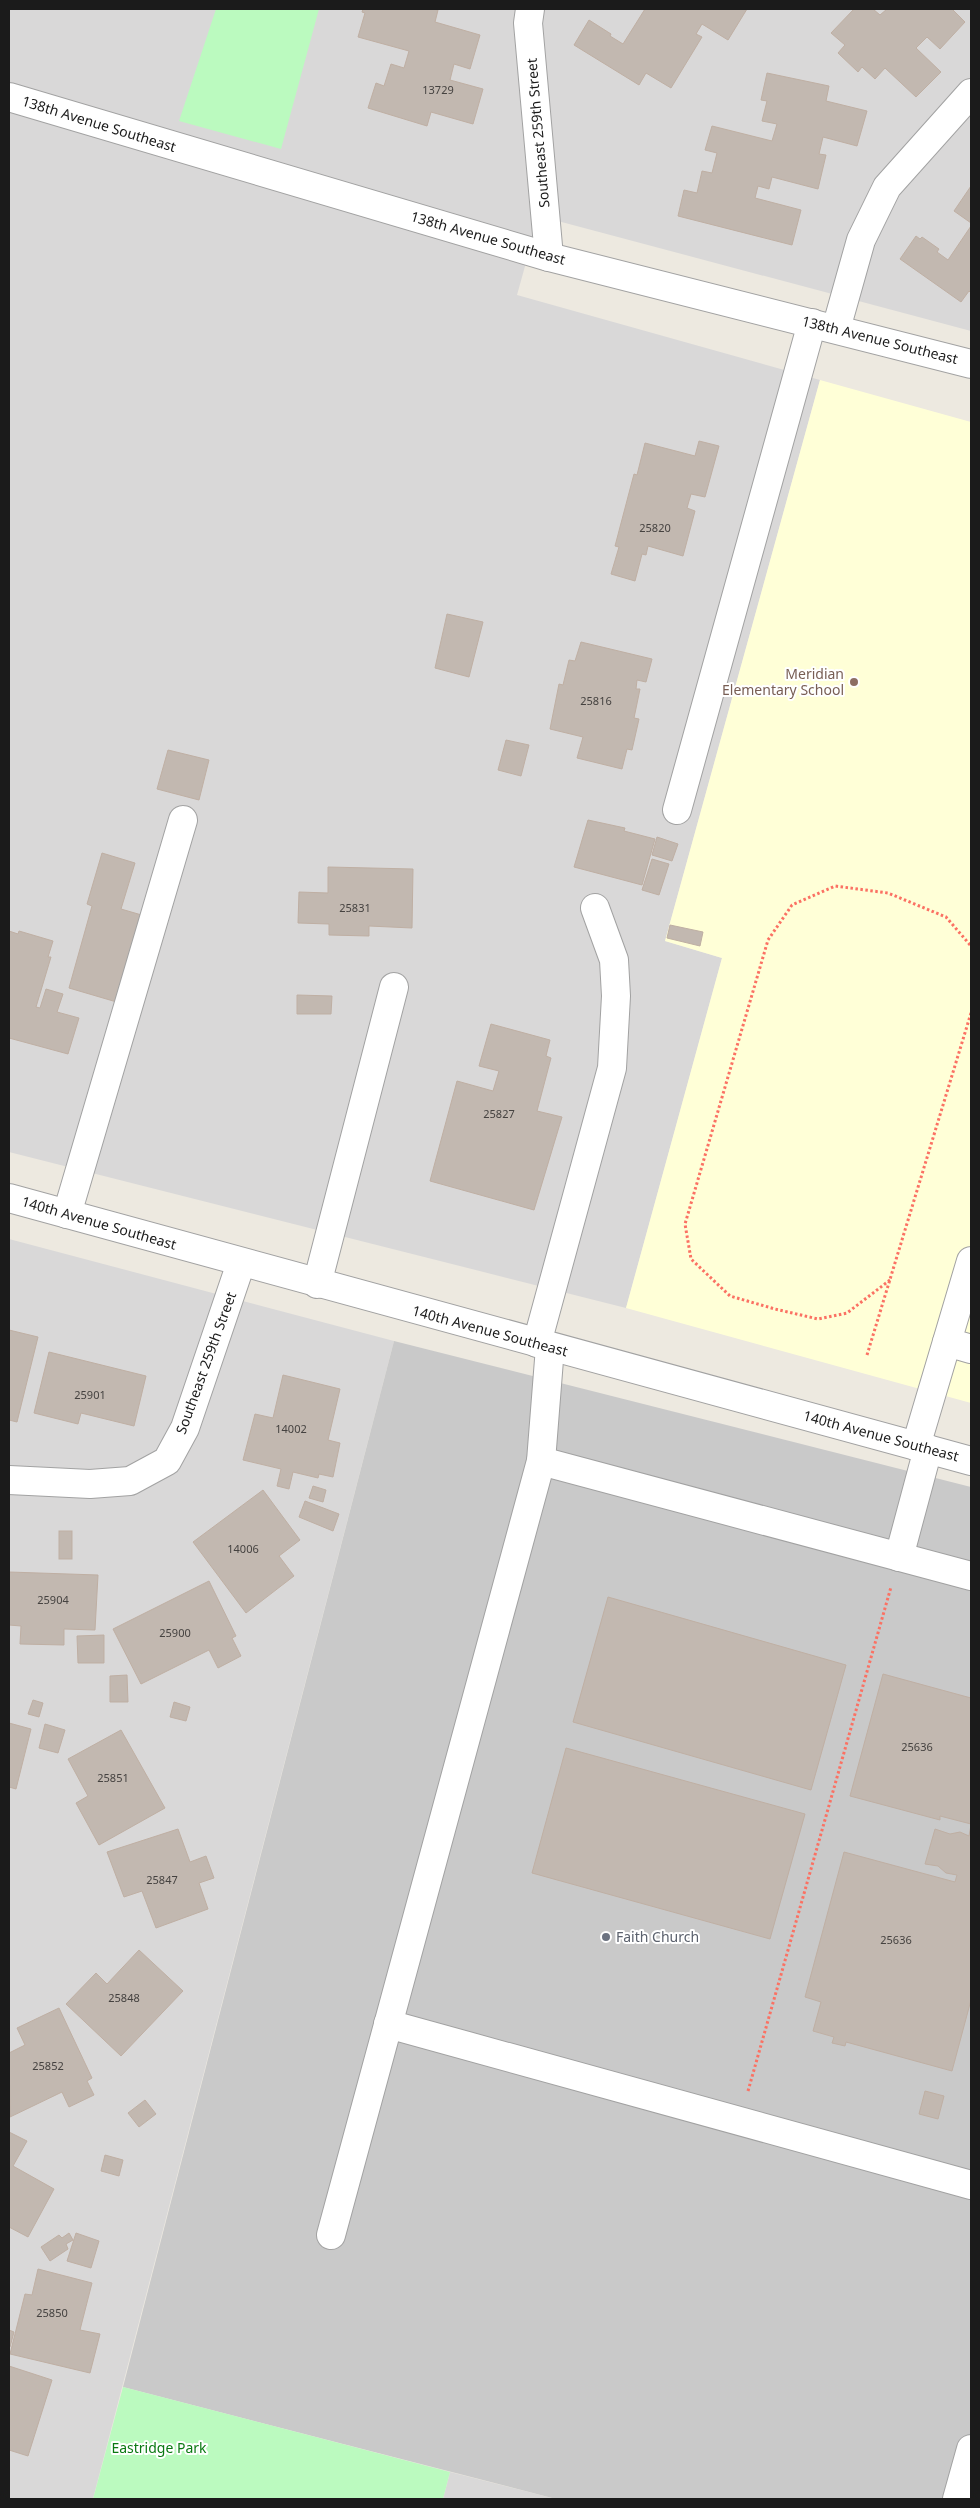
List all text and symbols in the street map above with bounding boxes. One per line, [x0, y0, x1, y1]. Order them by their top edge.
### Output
street label: Southeast 259th Street [521, 57, 554, 209]
house number: 13729 [422, 82, 454, 97]
street label: 138th Avenue Southeast [20, 91, 179, 156]
street label: 138th Avenue Southeast [409, 206, 568, 269]
street label: 138th Avenue Southeast [800, 311, 960, 368]
house number: 25820 [639, 520, 671, 535]
place label: Meridian Elementary School [722, 664, 844, 699]
marker: Meridian Elementary School [848, 676, 860, 688]
house number: 25816 [580, 693, 612, 708]
house number: 25831 [339, 900, 371, 915]
house number: 25827 [483, 1106, 515, 1121]
street label: 140th Avenue Southeast [20, 1191, 179, 1254]
street label: Southeast 259th Street [171, 1289, 240, 1437]
street label: 140th Avenue Southeast [410, 1301, 570, 1360]
house number: 25901 [74, 1387, 106, 1402]
street label: 140th Avenue Southeast [801, 1406, 961, 1465]
house number: 14002 [275, 1421, 307, 1436]
house number: 14006 [227, 1541, 259, 1556]
house number: 25904 [37, 1592, 69, 1607]
house number: 25900 [159, 1625, 191, 1640]
house number: 25636 [901, 1739, 933, 1754]
house number: 25851 [97, 1770, 129, 1785]
house number: 25847 [146, 1872, 178, 1887]
place label: Faith Church [616, 1927, 699, 1946]
marker: Faith Church [600, 1931, 612, 1943]
house number: 25636 [880, 1932, 912, 1947]
house number: 25848 [108, 1990, 140, 2005]
house number: 25852 [32, 2058, 64, 2073]
house number: 25850 [36, 2305, 68, 2320]
park label: Eastridge Park [111, 2438, 207, 2457]

